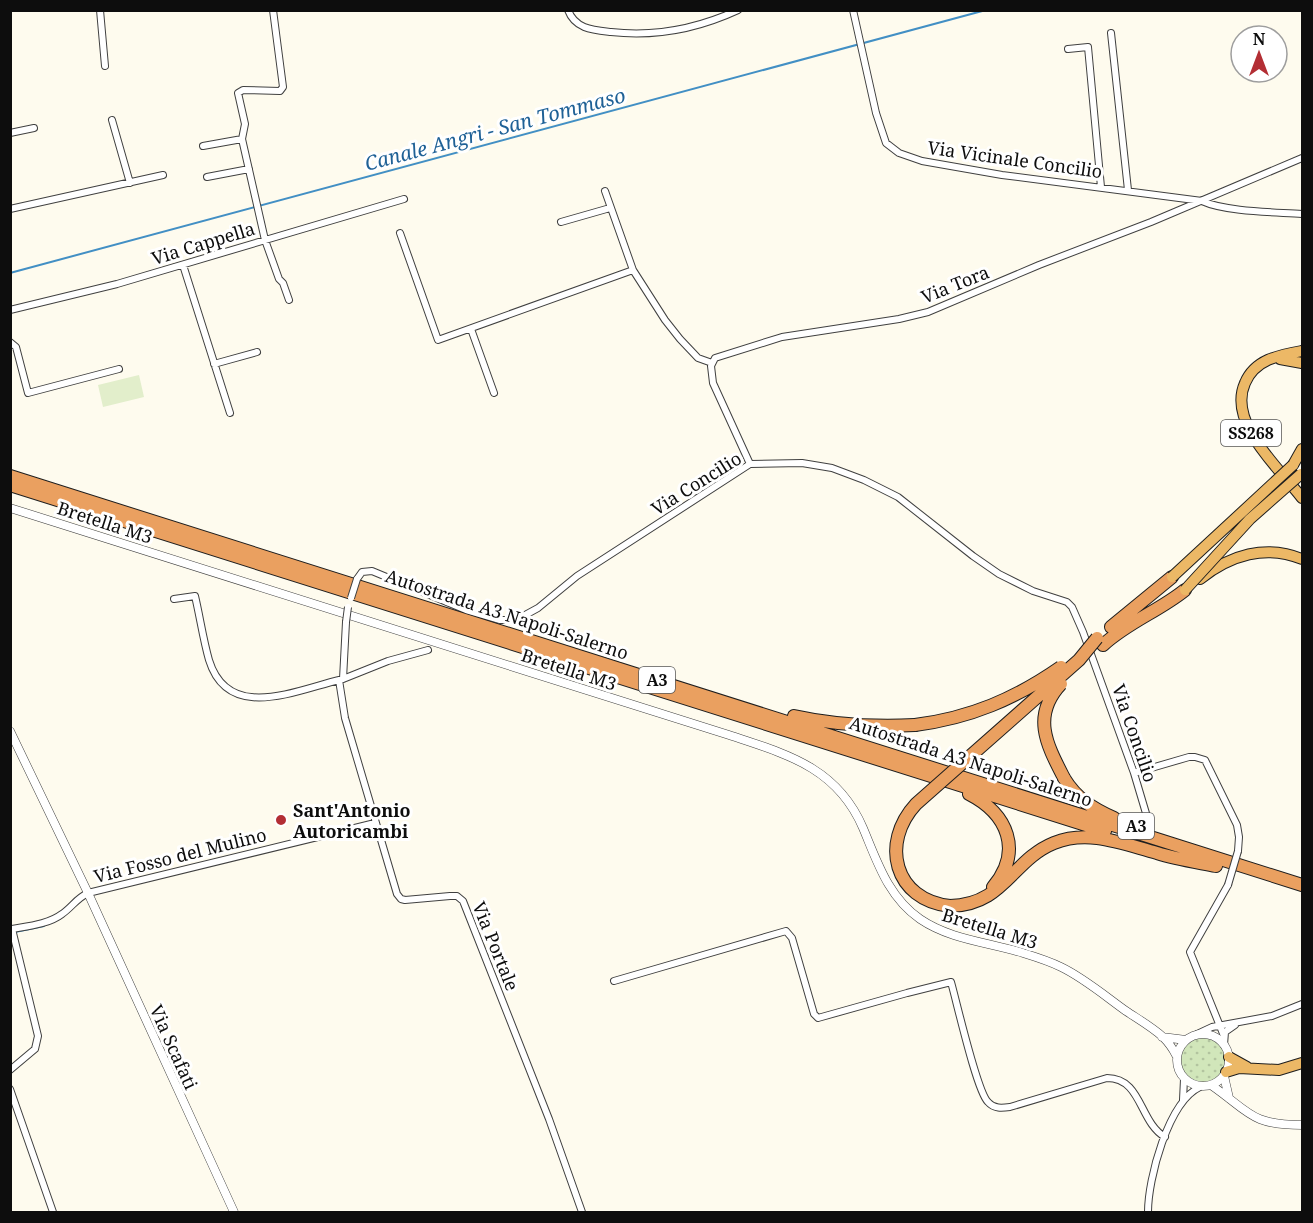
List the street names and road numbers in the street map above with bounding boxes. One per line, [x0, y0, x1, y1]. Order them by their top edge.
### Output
street label: Via Vicinale Concilio [926, 135, 1104, 183]
street label: Via Cappella [148, 216, 258, 270]
street label: Via Tora [917, 259, 993, 309]
road number: SS268 [1221, 420, 1281, 446]
street label: Via Concilio [646, 446, 746, 520]
street label: Bretella M3 [54, 495, 156, 549]
street label: Autostrada A3 Napoli-Salerno [382, 563, 632, 665]
street label: Bretella M3 [518, 642, 620, 696]
road number: A3 [639, 667, 675, 693]
street label: Via Concilio [1107, 681, 1163, 785]
street label: Autostrada A3 Napoli-Salerno [846, 710, 1096, 812]
road number: A3 [1118, 813, 1154, 839]
street label: Via Fosso del Mulino [91, 822, 269, 888]
street label: Via Portale [467, 898, 525, 994]
street label: Bretella M3 [939, 902, 1041, 954]
street label: Via Scafati [145, 1001, 203, 1093]

